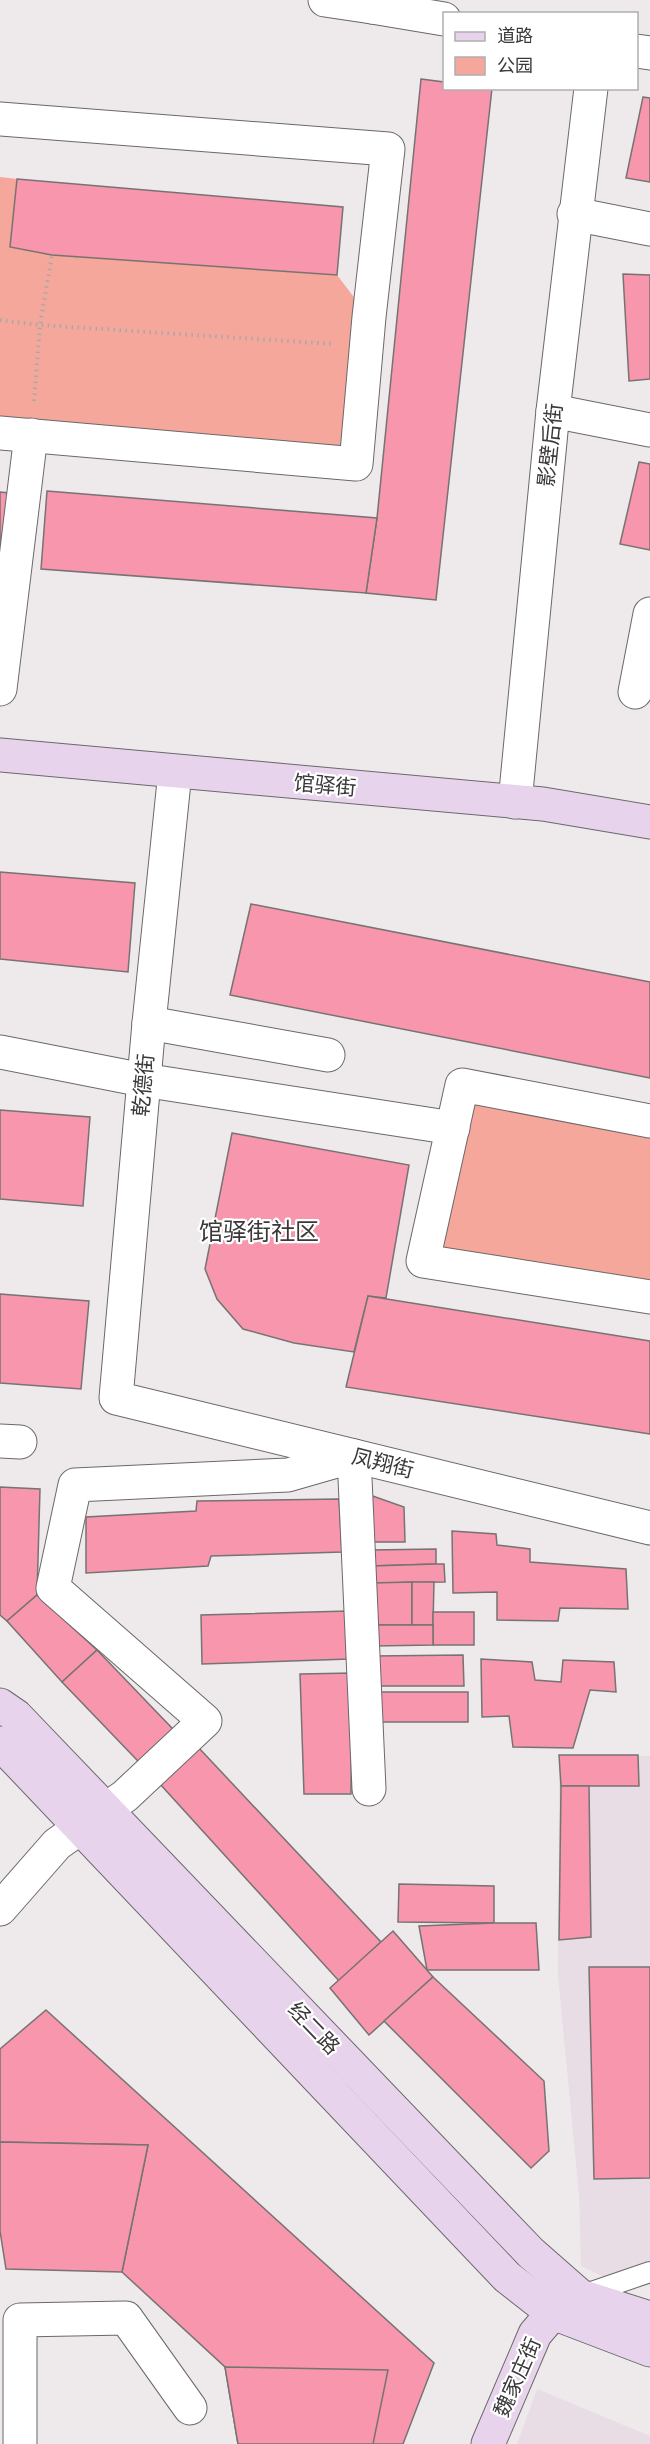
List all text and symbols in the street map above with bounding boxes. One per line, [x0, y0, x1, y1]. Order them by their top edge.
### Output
legend [443, 12, 638, 90]
text: 道路 [497, 23, 533, 48]
text: 公园 [497, 53, 533, 78]
street label: 影壁后街 [531, 402, 569, 488]
street label: 馆驿街 [292, 768, 358, 802]
street label: 乾德街 [126, 1052, 160, 1118]
district label: 馆驿街社区 [199, 1215, 319, 1248]
street label: 凤翔街 [349, 1441, 417, 1485]
street label: 经二路 [282, 1995, 346, 2061]
street label: 魏家庄街 [487, 2333, 547, 2421]

